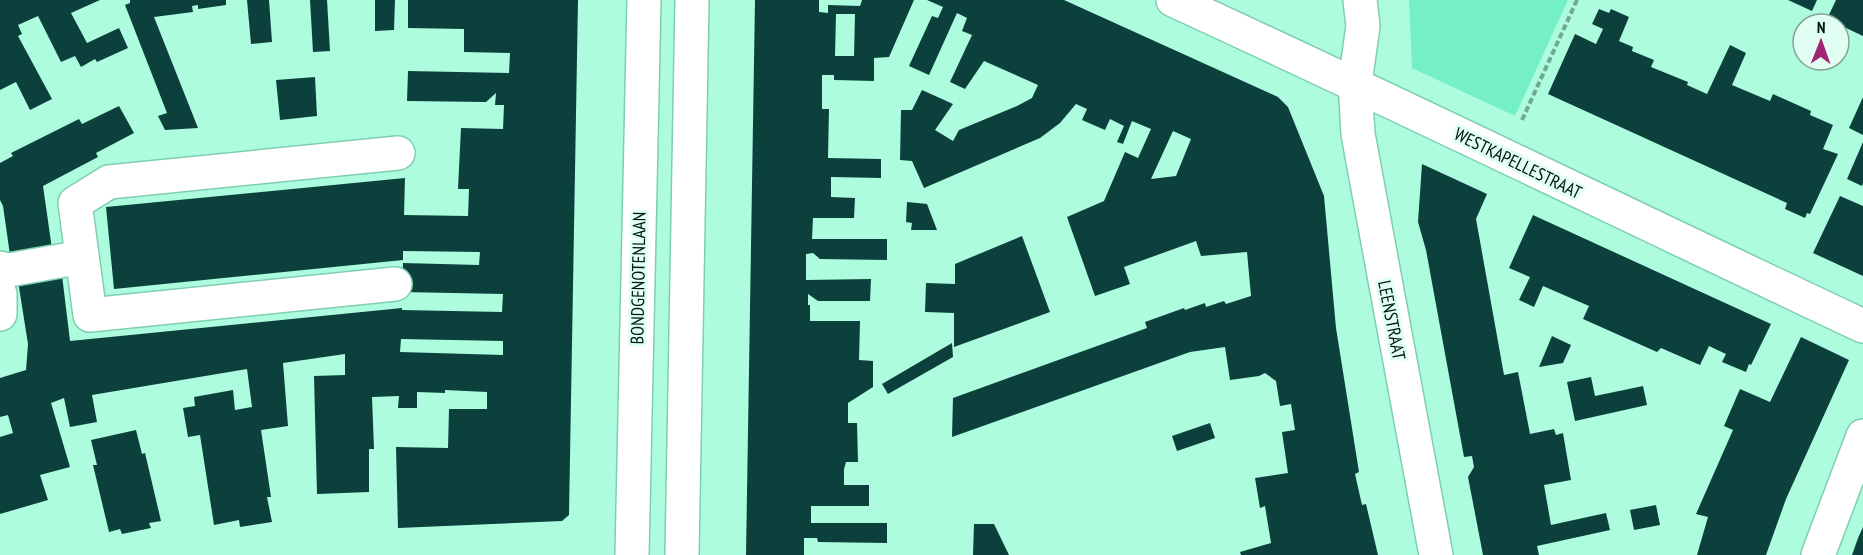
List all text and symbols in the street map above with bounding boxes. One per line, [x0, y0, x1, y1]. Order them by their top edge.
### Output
north arrow [1791, 12, 1851, 72]
text: N [1817, 17, 1826, 37]
street label: WESTKAPELLESTRAAT [1450, 122, 1586, 204]
street label: BONDGENOTENLAAN [625, 211, 651, 345]
street label: LEENSTRAAT [1373, 278, 1411, 362]

